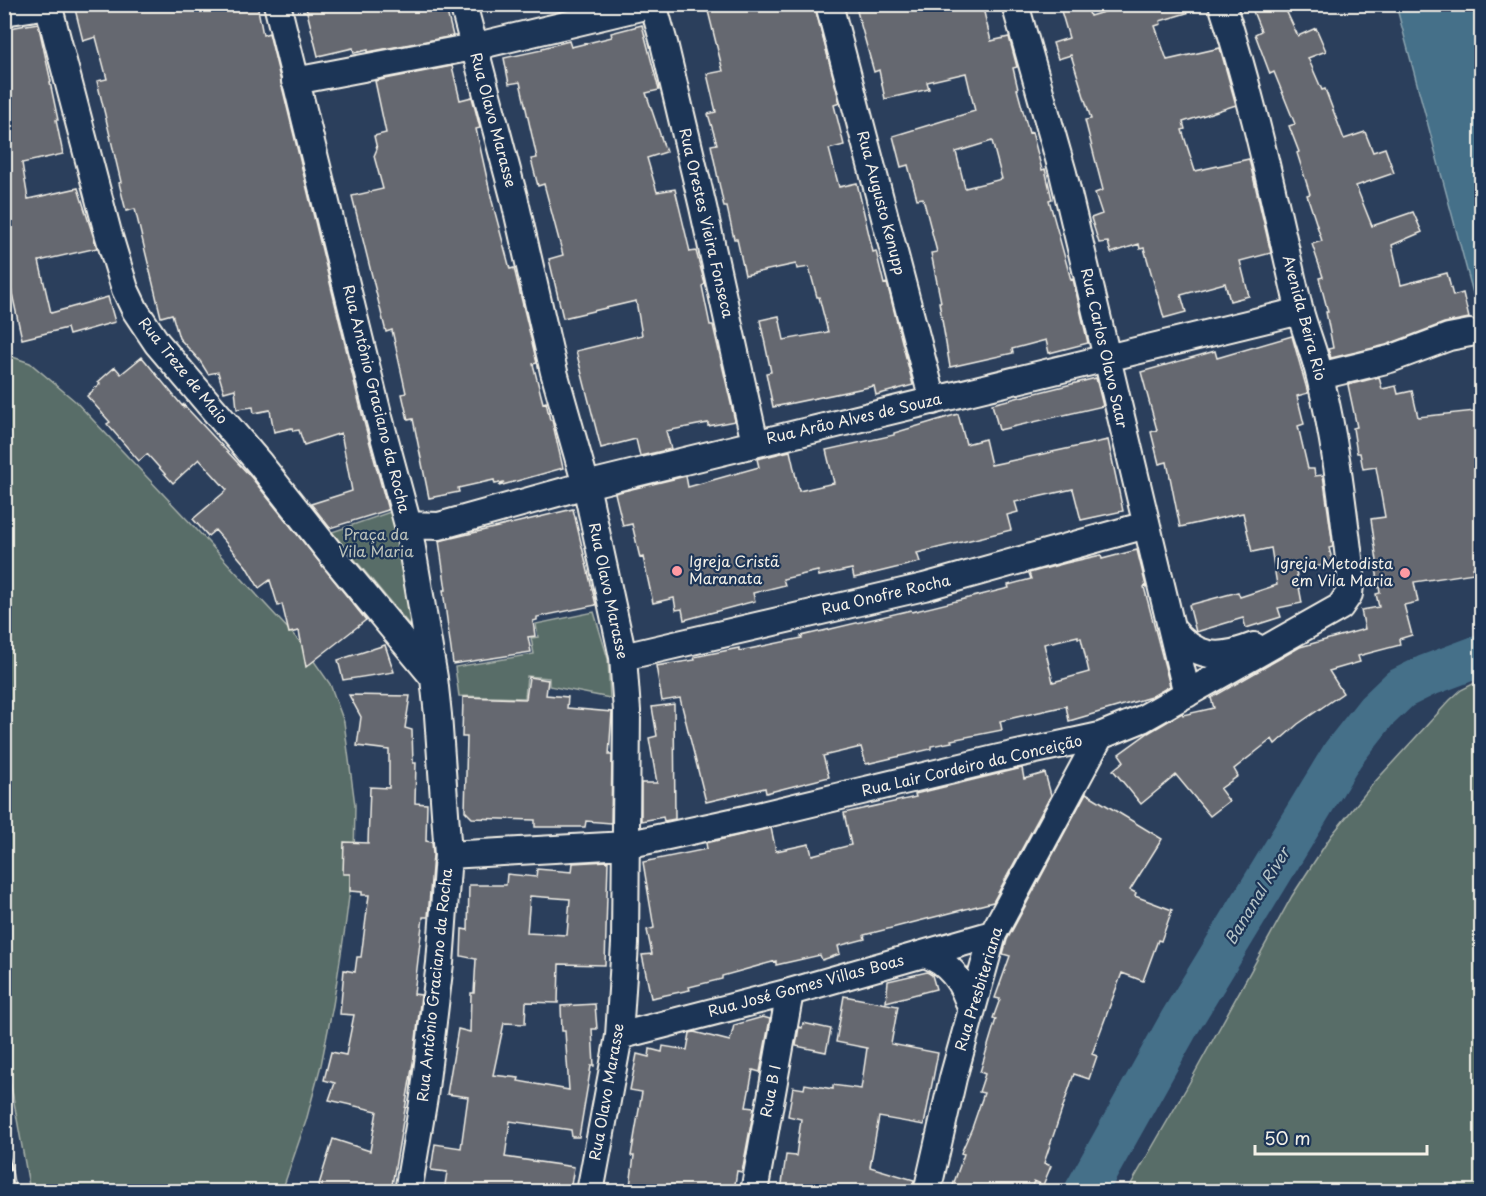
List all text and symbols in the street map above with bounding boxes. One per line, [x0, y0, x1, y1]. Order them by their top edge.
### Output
street label: Rua Olavo Marasse [465, 49, 524, 190]
street label: Rua Orestes Vieira Fonseca [674, 125, 741, 321]
street label: Rua Augusto Kenupp [852, 128, 913, 278]
street label: Avenida Beira Rio [1278, 252, 1333, 383]
street label: Rua Carlos Olavo Saar [1076, 265, 1135, 430]
street label: Rua Antônio Graciano da Rocha [338, 282, 417, 516]
street label: Rua Treze de Maio [134, 312, 235, 428]
street label: Rua Arão Alves de Souza [764, 386, 944, 449]
street label: Rua Olavo Marasse [584, 520, 635, 661]
park label: Praça da Vila Maria [338, 522, 414, 562]
place label: Igreja Cristã Maranata [689, 549, 780, 589]
place label: Igreja Metodista em Vila Maria [1276, 551, 1394, 591]
marker: Igreja Cristã Maranata [670, 564, 684, 578]
marker: Igreja Metodista em Vila Maria [1398, 566, 1412, 580]
street label: Rua Onofre Rocha [819, 567, 953, 620]
street label: Rua Lair Cordeiro da Conceição [859, 728, 1084, 801]
water label: Bananal River [1218, 841, 1296, 948]
street label: Rua Antônio Graciano da Rocha [410, 866, 457, 1103]
street label: Rua Presbiteriana [948, 923, 1008, 1054]
street label: Rua José Gomes Villas Boas [705, 947, 906, 1022]
street label: Rua Olavo Marasse [582, 1021, 629, 1162]
street label: Rua B I [753, 1063, 786, 1119]
scale bar [1255, 1118, 1428, 1156]
text: 50 m [1264, 1124, 1311, 1151]

